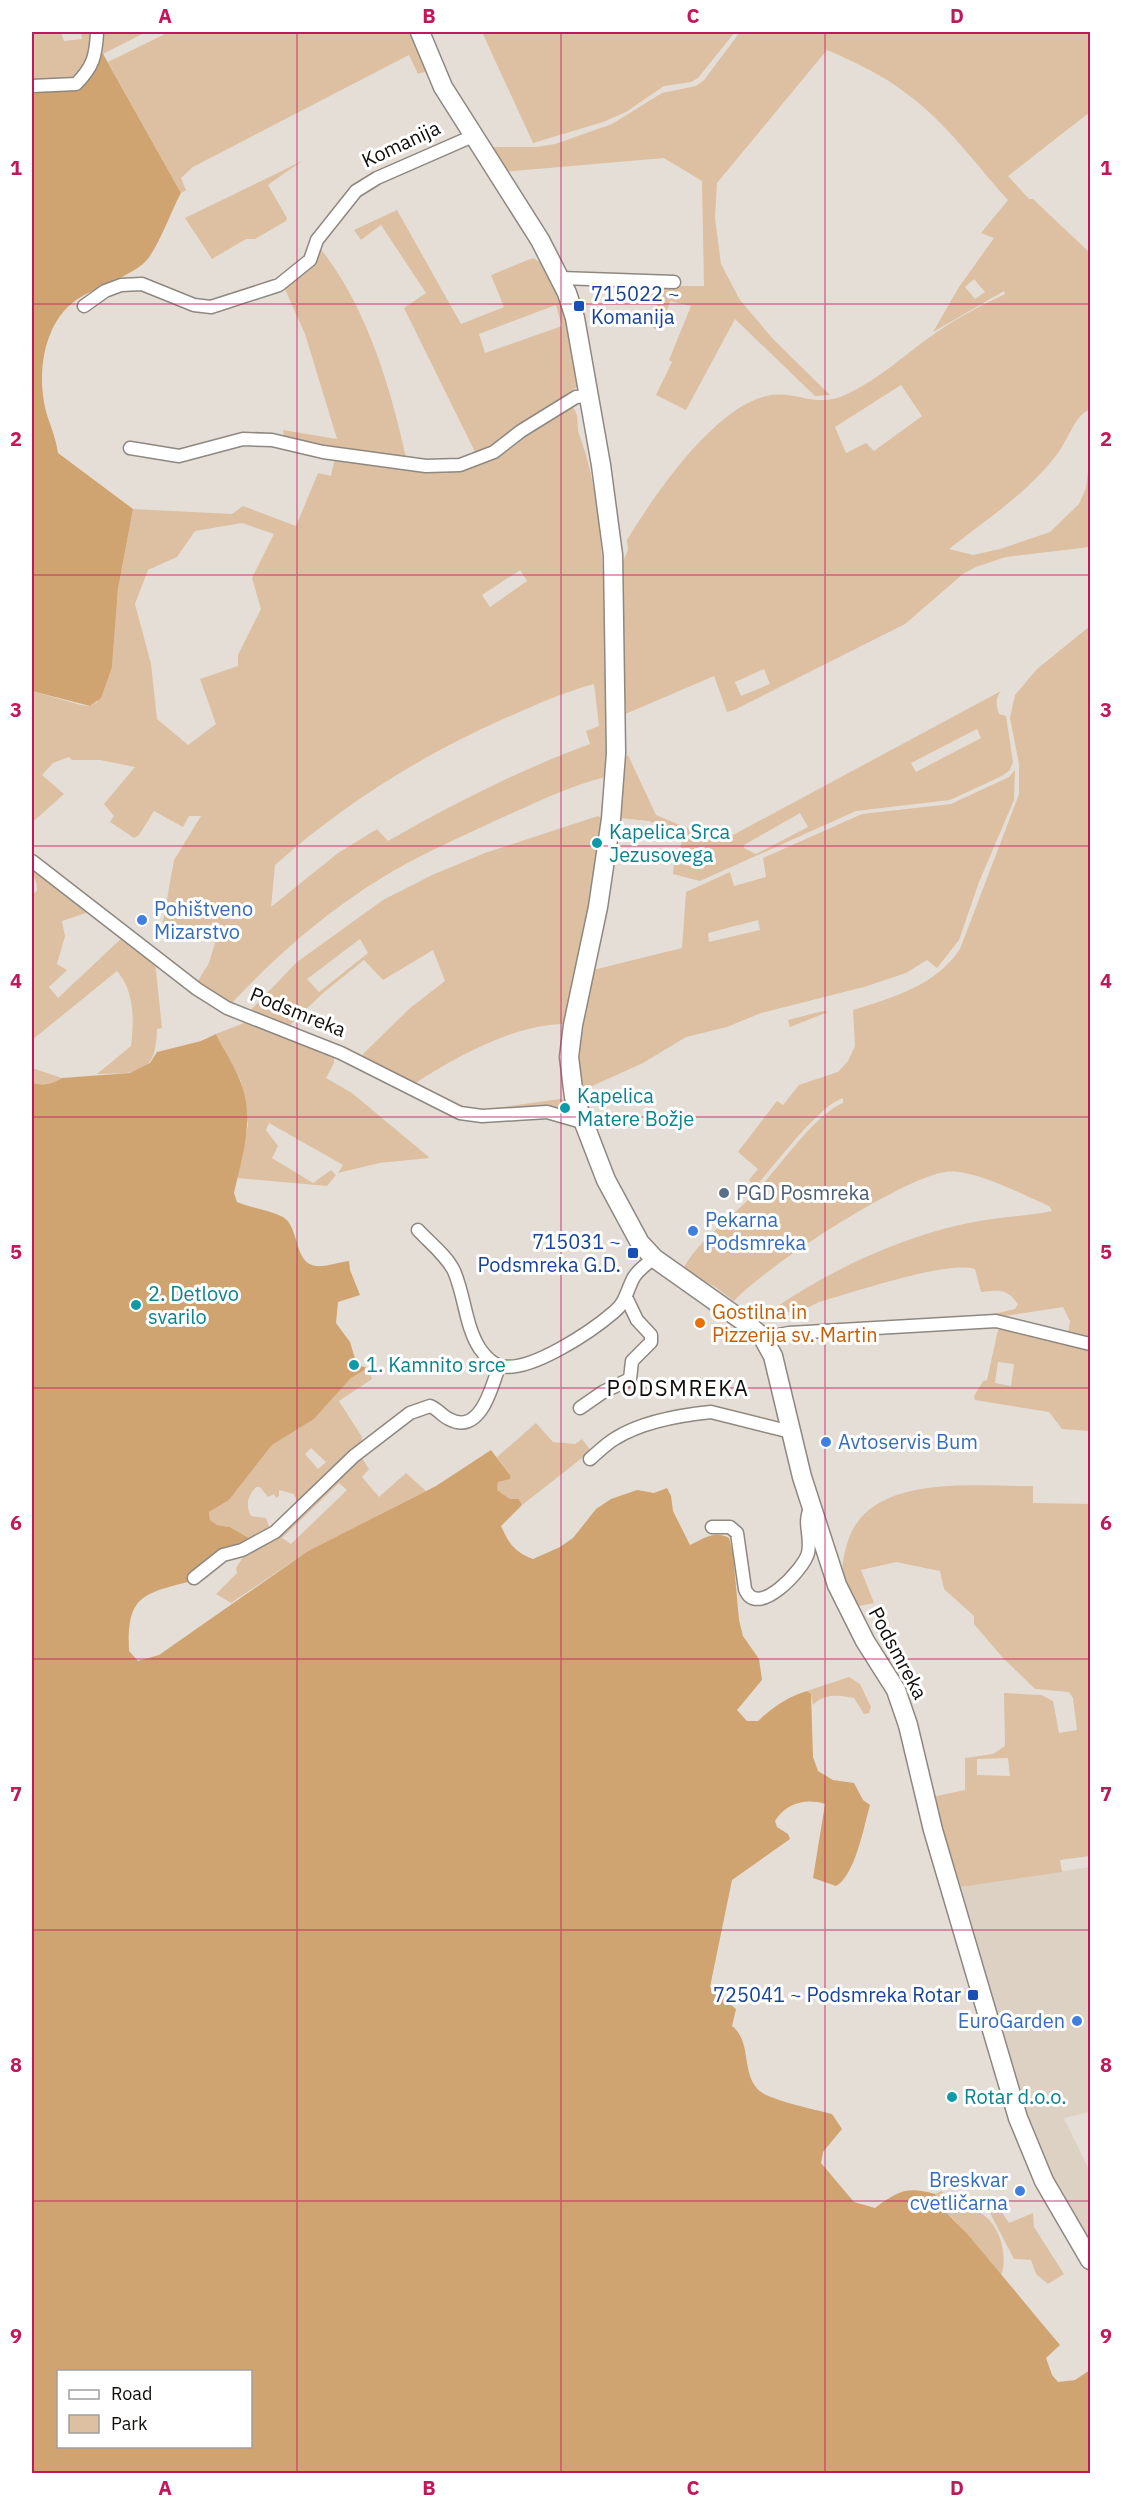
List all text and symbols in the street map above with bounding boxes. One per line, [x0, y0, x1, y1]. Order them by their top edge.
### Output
text: A [158, 2, 172, 29]
text: B [422, 2, 436, 29]
text: C [686, 2, 700, 29]
text: D [950, 2, 964, 29]
street label: Komanija [357, 114, 445, 173]
text: 1 [10, 154, 22, 181]
text: 1 [1100, 154, 1112, 181]
place label: 715022 ~ Komanija [591, 280, 680, 330]
marker: 715022 ~ Komanija [572, 299, 586, 313]
text: 2 [10, 425, 22, 452]
text: 2 [1100, 425, 1112, 452]
text: 3 [10, 696, 22, 723]
text: 3 [1100, 696, 1112, 723]
place label: Kapelica Srca Jezusovega [609, 818, 730, 868]
marker: Kapelica Srca Jezusovega [590, 836, 604, 850]
place label: Pohištveno Mizarstvo [154, 895, 253, 945]
marker: Pohištveno Mizarstvo [135, 913, 149, 927]
text: 4 [10, 967, 22, 994]
text: 4 [1100, 967, 1112, 994]
street label: Podsmreka [246, 980, 350, 1043]
place label: Kapelica Matere Božje [577, 1082, 694, 1132]
marker: Kapelica Matere Božje [558, 1101, 572, 1115]
place label: PGD Posmreka [736, 1179, 870, 1206]
marker: PGD Posmreka [717, 1186, 731, 1200]
place label: Pekarna Podsmreka [705, 1206, 806, 1256]
marker: Pekarna Podsmreka [686, 1224, 700, 1238]
place label: 715031 ~ Podsmreka G.D. [478, 1228, 621, 1278]
text: 5 [10, 1238, 22, 1265]
text: 5 [1100, 1238, 1112, 1265]
marker: 715031 ~ Podsmreka G.D. [626, 1246, 640, 1260]
place label: 2. Detlovo svarilo [148, 1280, 239, 1330]
marker: 2. Detlovo svarilo [129, 1298, 143, 1312]
place label: Gostilna in Pizzerija sv. Martin [712, 1298, 878, 1348]
marker: Gostilna in Pizzerija sv. Martin [693, 1316, 707, 1330]
place label: 1. Kamnito srce [366, 1351, 506, 1378]
marker: 1. Kamnito srce [347, 1358, 361, 1372]
district label: PODSMREKA [607, 1373, 749, 1402]
place label: Avtoservis Bum [838, 1428, 978, 1455]
marker: Avtoservis Bum [819, 1435, 833, 1449]
text: 6 [10, 1509, 22, 1536]
text: 6 [1100, 1509, 1112, 1536]
street label: Podsmreka [863, 1602, 934, 1704]
text: 7 [10, 1780, 22, 1807]
text: 7 [1100, 1780, 1112, 1807]
place label: 725041 ~ Podsmreka Rotar [713, 1981, 961, 2008]
marker: 725041 ~ Podsmreka Rotar [966, 1988, 980, 2002]
place label: EuroGarden [958, 2007, 1065, 2034]
marker: EuroGarden [1070, 2014, 1084, 2028]
text: 8 [10, 2051, 22, 2078]
text: 8 [1100, 2051, 1112, 2078]
place label: Rotar d.o.o. [964, 2083, 1067, 2110]
marker: Rotar d.o.o. [945, 2090, 959, 2104]
place label: Breskvar cvetličarna [910, 2166, 1008, 2216]
marker: Breskvar cvetličarna [1013, 2184, 1027, 2198]
text: 9 [10, 2322, 22, 2349]
text: 9 [1100, 2322, 1112, 2349]
legend [57, 2370, 252, 2448]
text: Road [111, 2382, 152, 2405]
text: Park [111, 2412, 148, 2435]
text: A [158, 2474, 172, 2501]
text: B [422, 2474, 436, 2501]
text: C [686, 2474, 700, 2501]
text: D [950, 2474, 964, 2501]

